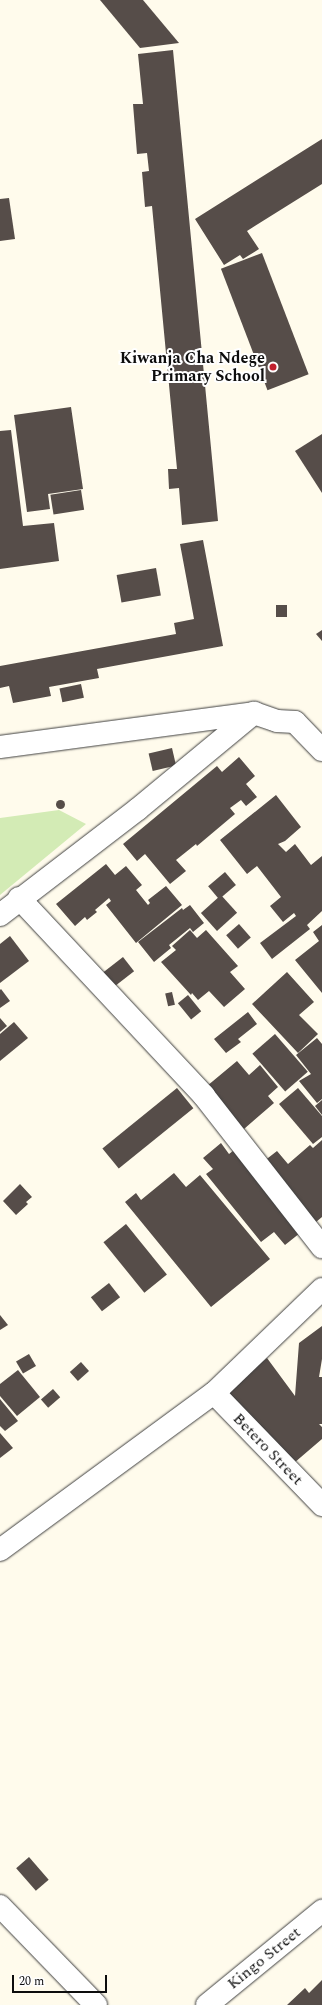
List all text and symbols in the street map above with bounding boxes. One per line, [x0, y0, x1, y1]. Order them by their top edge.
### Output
place label: Kiwanja Cha Ndege Primary School [120, 348, 265, 386]
marker: Kiwanja Cha Ndege Primary School [268, 362, 278, 372]
street label: Betero Street [229, 1409, 307, 1489]
street label: Kingo Street [223, 1923, 305, 1993]
scale bar [14, 1967, 109, 1993]
text: 20 m [19, 1972, 44, 1991]

